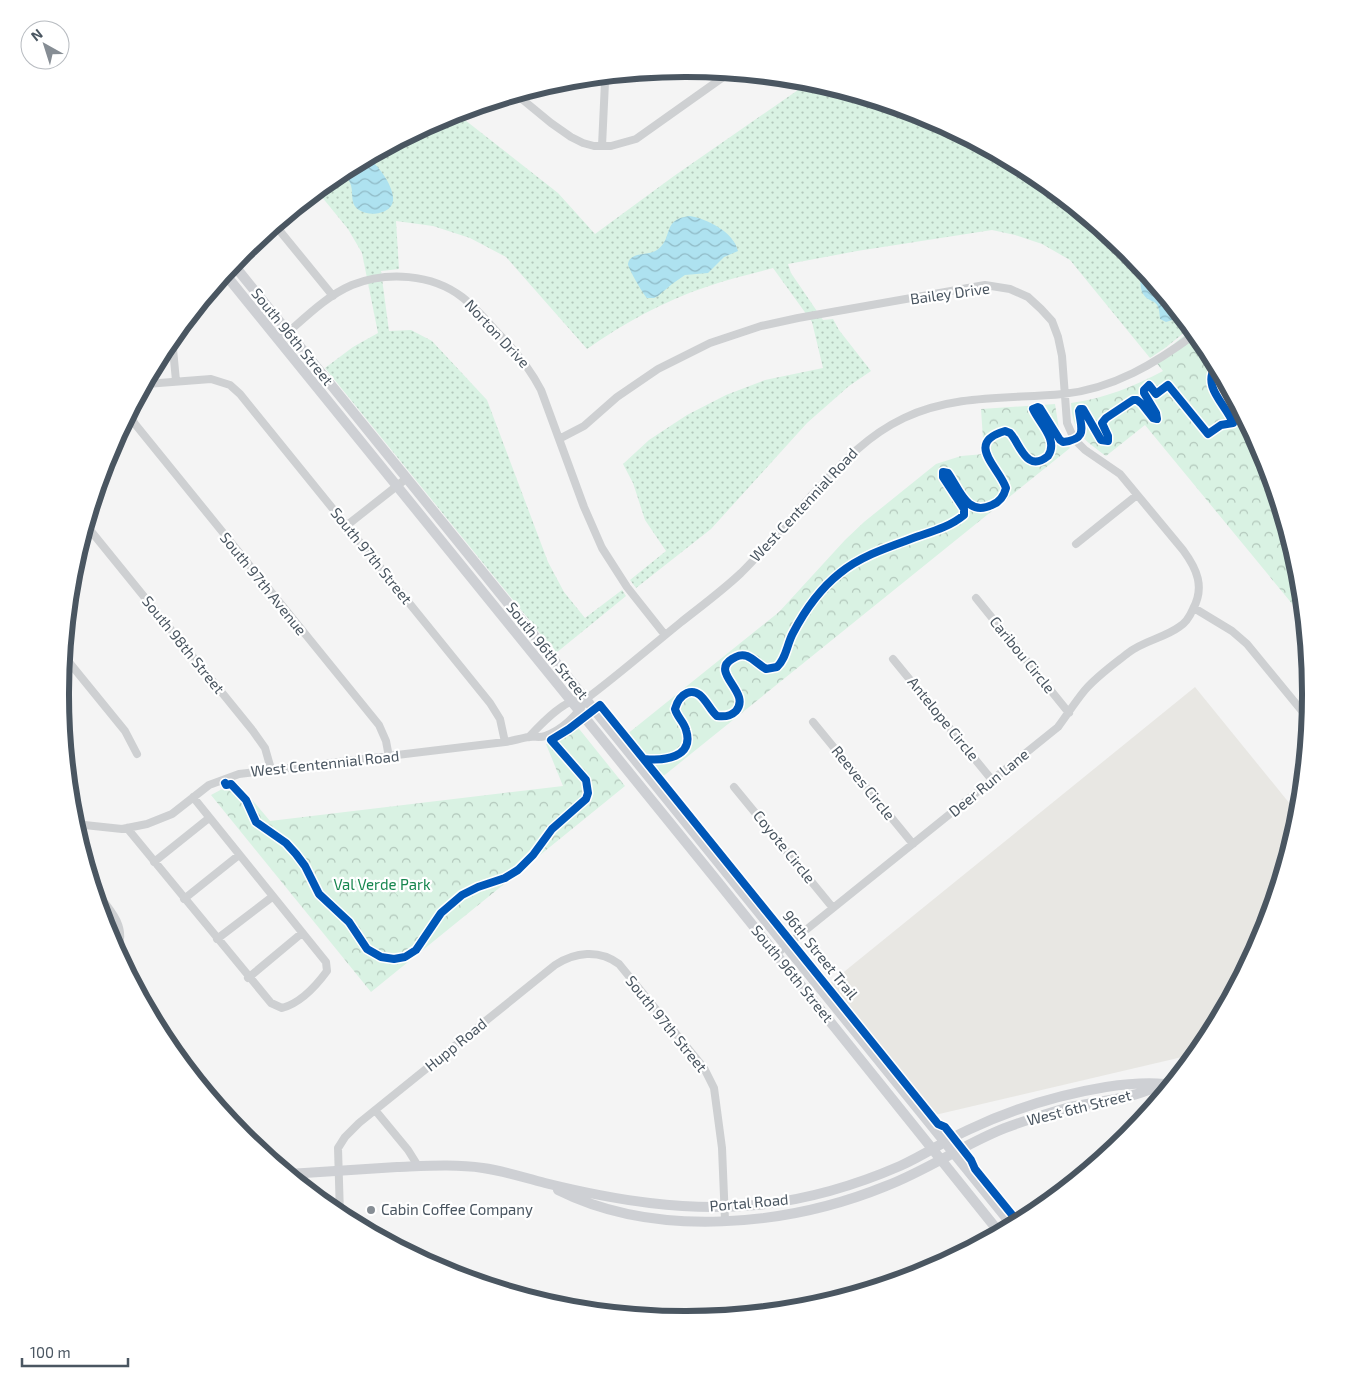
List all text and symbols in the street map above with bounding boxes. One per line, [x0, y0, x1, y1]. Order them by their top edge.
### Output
north arrow [20, 20, 70, 70]
text: N [27, 25, 46, 44]
street label: Bailey Drive [909, 279, 991, 308]
street label: South 96th Street [248, 284, 338, 389]
street label: Norton Drive [461, 295, 534, 371]
street label: West Centennial Road [746, 444, 861, 565]
street label: South 97th Street [327, 503, 416, 607]
street label: South 97th Avenue [217, 528, 311, 638]
street label: South 98th Street [139, 592, 229, 697]
street label: South 96th Street [503, 598, 593, 703]
street label: Caribou Circle [986, 612, 1059, 696]
street label: Antelope Circle [904, 673, 983, 764]
street label: Reeves Circle [828, 742, 899, 823]
street label: Deer Run Lane [945, 744, 1032, 820]
street label: West Centennial Road [250, 746, 400, 780]
street label: Coyote Circle [750, 806, 820, 886]
park label: Val Verde Park [333, 875, 431, 893]
street label: 96th Street Trail [779, 906, 863, 1003]
street label: South 96th Street [748, 921, 838, 1026]
street label: South 97th Street [622, 971, 711, 1075]
street label: Hupp Road [421, 1014, 490, 1074]
street label: West 6th Street [1025, 1085, 1133, 1129]
street label: Portal Road [709, 1190, 789, 1214]
place label: Cabin Coffee Company [381, 1200, 533, 1218]
marker: Cabin Coffee Company [365, 1204, 377, 1216]
scale bar [22, 1336, 129, 1368]
text: 100 m [30, 1343, 71, 1361]

